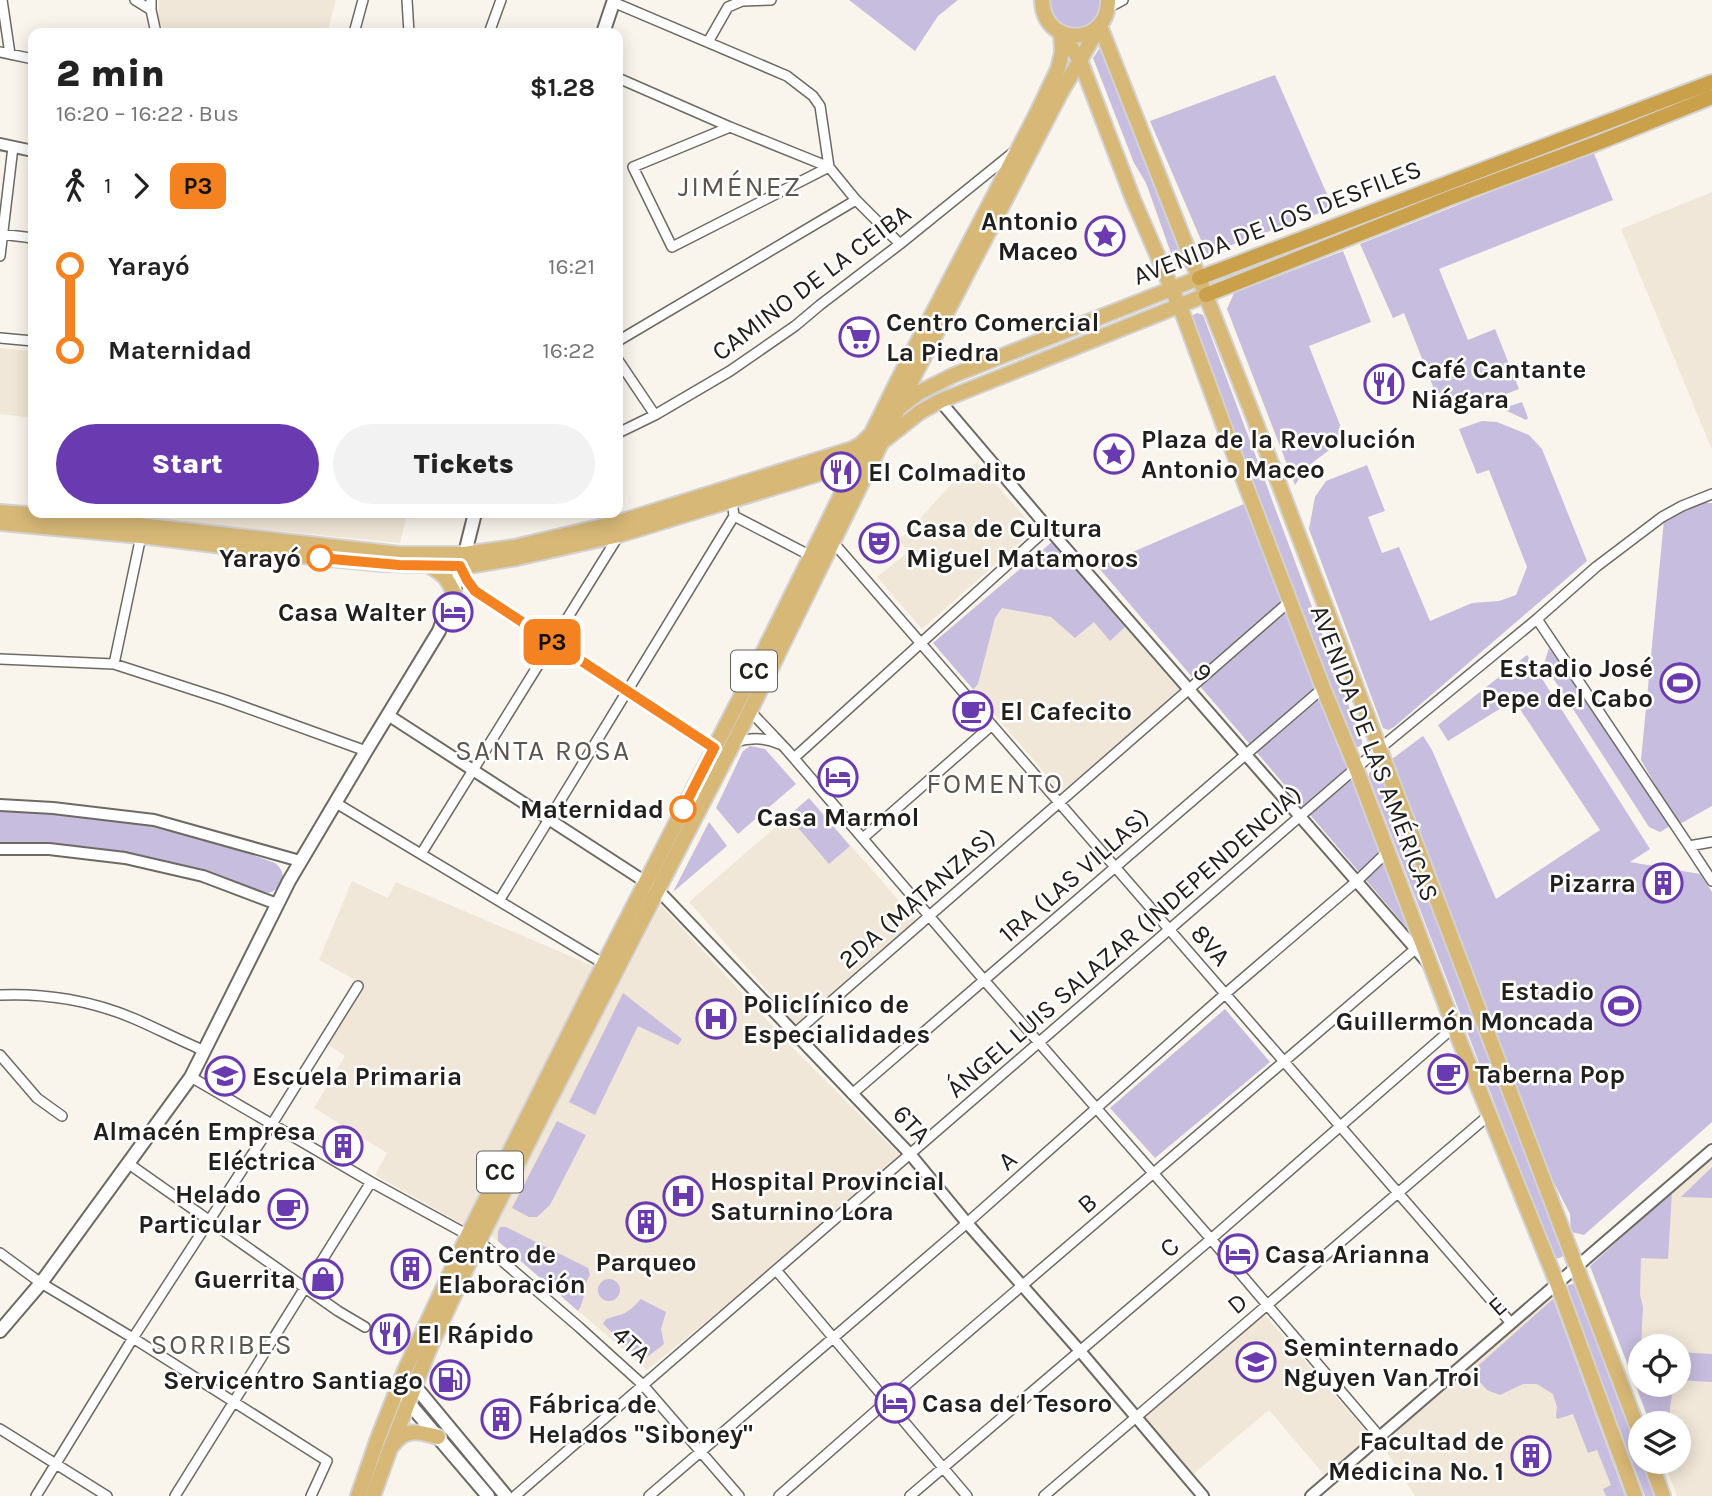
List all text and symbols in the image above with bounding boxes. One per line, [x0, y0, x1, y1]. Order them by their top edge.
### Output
text: 2 min [56, 51, 165, 96]
text: $1.28 [530, 72, 595, 103]
text: 16:20 – 16:22 · Bus [56, 100, 239, 127]
street label: AVENIDA DE LOS DESFILES [1129, 153, 1426, 292]
icon: walk [56, 167, 94, 205]
icon: forward [122, 167, 160, 205]
district label: JIMÉNEZ [678, 169, 802, 203]
text: 1 [104, 172, 112, 199]
text: P3 [184, 172, 212, 200]
street label: CAMINO DE LA CEIBA [706, 197, 917, 367]
place label: Antonio Maceo [981, 206, 1078, 267]
place icon: Antonio Maceo [1084, 215, 1126, 257]
text: Yarayó [108, 251, 190, 282]
text: 16:21 [548, 253, 595, 280]
place label: Centro Comercial La Piedra [886, 307, 1099, 368]
supermarket icon: Centro Comercial La Piedra [838, 316, 880, 358]
text: Maternidad [108, 335, 252, 366]
text: 16:22 [542, 337, 595, 364]
place label: Café Cantante Niágara [1411, 354, 1586, 415]
restaurant icon: Café Cantante Niágara [1363, 363, 1405, 405]
button: Start [56, 424, 319, 504]
button: Tickets [333, 424, 595, 504]
place label: Plaza de la Revolución Antonio Maceo [1141, 424, 1416, 485]
place icon: Plaza de la Revolución Antonio Maceo [1093, 433, 1135, 475]
restaurant icon: El Colmadito [820, 451, 862, 493]
place label: El Colmadito [868, 457, 1026, 488]
place label: Casa de Cultura Miguel Matamoros [906, 513, 1138, 574]
theatre icon: Casa de Cultura Miguel Matamoros [858, 522, 900, 564]
place label: Yarayó [219, 543, 301, 574]
marker: Yarayó [307, 545, 333, 571]
hotel icon: Casa Walter [432, 591, 474, 633]
place label: Casa Walter [278, 597, 427, 628]
street label: AVENIDA DE LAS AMÉRICAS [1304, 600, 1446, 906]
line badge: P3 [520, 619, 584, 665]
text: P3 [538, 628, 566, 656]
road number: CC [731, 650, 777, 692]
place label: Estadio José Pepe del Cabo [1481, 653, 1653, 714]
street label: 9 [1186, 656, 1219, 688]
sports icon: Estadio José Pepe del Cabo [1659, 662, 1701, 704]
cafe icon: El Cafecito [952, 690, 994, 732]
place label: El Cafecito [1000, 696, 1132, 727]
district label: SANTA ROSA [455, 734, 631, 767]
hotel icon: Casa Marmol [817, 756, 859, 798]
district label: FOMENTO [926, 767, 1064, 800]
street label: ÁNGEL LUIS SALAZAR (INDEPENDENCIA) [940, 778, 1308, 1104]
place label: Maternidad [520, 794, 664, 825]
marker: Maternidad [670, 796, 696, 822]
street label: 1RA (LAS VILLAS) [992, 801, 1156, 949]
place label: Casa Marmol [757, 802, 919, 833]
street label: 2DA (MATANZAS) [832, 822, 1002, 975]
building icon: Pizarra [1642, 862, 1684, 904]
place label: Pizarra [1549, 868, 1636, 899]
street label: 8VA [1184, 918, 1237, 972]
place label: Estadio Guillermón Moncada [1336, 976, 1594, 1037]
sports icon: Estadio Guillermón Moncada [1600, 985, 1642, 1027]
place label: Policlínico de Especialidades [743, 989, 930, 1050]
hospital icon: Policlínico de Especialidades [695, 998, 737, 1040]
cafe icon: Taberna Pop [1427, 1053, 1469, 1095]
school or university icon: Escuela Primaria [204, 1055, 246, 1097]
place label: Taberna Pop [1475, 1059, 1625, 1090]
place label: Escuela Primaria [252, 1061, 462, 1092]
street label: 6TA [886, 1098, 937, 1150]
place label: Almacén Empresa Eléctrica [93, 1116, 316, 1177]
building icon: Almacén Empresa Eléctrica [322, 1125, 364, 1167]
street label: A [992, 1144, 1023, 1177]
road number: CC [477, 1152, 523, 1192]
place label: Hospital Provincial Saturnino Lora [710, 1166, 945, 1227]
hospital icon: Hospital Provincial Saturnino Lora [662, 1175, 704, 1217]
place label: Helado Particular [138, 1179, 262, 1240]
street label: B [1071, 1186, 1104, 1220]
cafe icon: Helado Particular [267, 1188, 309, 1230]
building icon: Parqueo [625, 1201, 667, 1243]
street label: C [1153, 1230, 1185, 1264]
hotel icon: Casa Arianna [1217, 1233, 1259, 1275]
place label: Centro de Elaboración [438, 1239, 586, 1300]
place label: Casa Arianna [1265, 1239, 1430, 1270]
place label: Parqueo [595, 1247, 697, 1278]
building icon: Centro de Elaboración [390, 1248, 432, 1290]
shop icon: Guerrita [302, 1258, 344, 1300]
place label: Guerrita [194, 1264, 296, 1295]
street label: D [1221, 1286, 1254, 1321]
street label: E [1482, 1290, 1513, 1323]
restaurant icon: El Rápido [369, 1313, 411, 1355]
place label: El Rápido [417, 1319, 534, 1350]
street label: 4TA [606, 1319, 657, 1370]
district label: SORRIBES [150, 1328, 294, 1361]
place label: Seminternado Nguyen Van Troi [1283, 1332, 1480, 1393]
map controls [1628, 1334, 1691, 1474]
button: locate [1628, 1334, 1691, 1397]
school or university icon: Seminternado Nguyen Van Troi [1235, 1341, 1277, 1383]
fuel station icon: Servicentro Santiago [429, 1359, 471, 1401]
place label: Servicentro Santiago [163, 1365, 423, 1396]
hotel icon: Casa del Tesoro [874, 1382, 916, 1424]
place label: Casa del Tesoro [922, 1388, 1112, 1419]
place label: Fábrica de Helados "Siboney" [528, 1389, 753, 1450]
building icon: Fábrica de Helados "Siboney" [480, 1398, 522, 1440]
button: layers [1628, 1411, 1691, 1474]
place label: Facultad de Medicina No. 1 [1328, 1426, 1504, 1487]
building icon: Facultad de Medicina No. 1 [1510, 1435, 1552, 1477]

